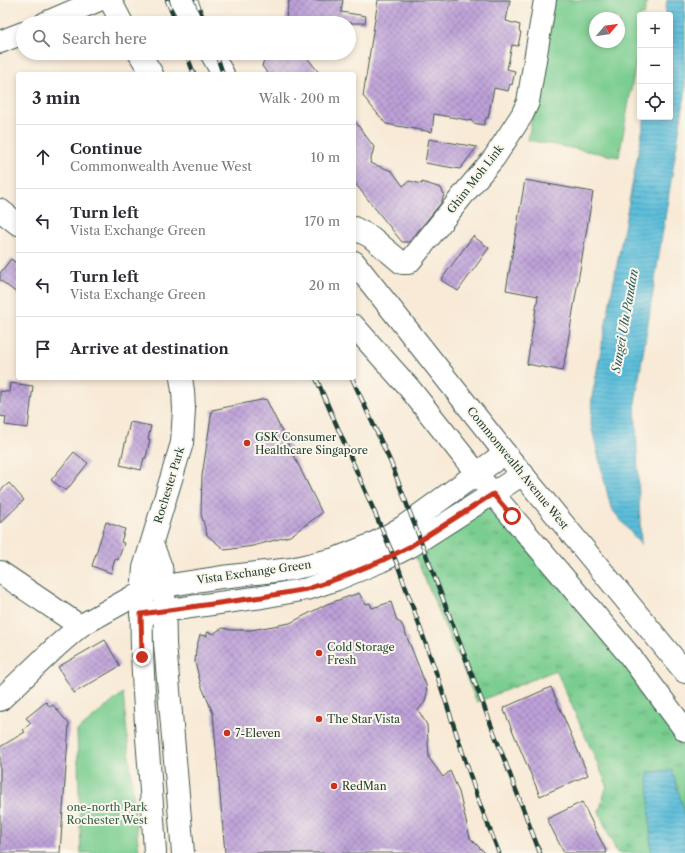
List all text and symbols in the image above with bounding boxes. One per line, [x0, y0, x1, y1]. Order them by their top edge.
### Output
north arrow [589, 12, 625, 48]
map controls [637, 12, 673, 120]
button: + [637, 12, 673, 48]
search box [16, 16, 356, 60]
icon: search [30, 27, 52, 49]
text: Search here [62, 29, 147, 48]
button: − [637, 48, 673, 84]
button: locate [637, 84, 673, 120]
text: 3 min [32, 88, 81, 108]
text: Walk · 200 m [259, 90, 340, 106]
text: Continue [70, 139, 142, 158]
street label: Ghim Moh Link [444, 141, 507, 216]
icon: ahead [32, 146, 54, 168]
text: 10 m [311, 149, 340, 165]
text: Commonwealth Avenue West [70, 158, 252, 174]
text: Turn left [70, 203, 139, 222]
icon: left [32, 210, 54, 232]
text: 170 m [304, 213, 340, 229]
text: Vista Exchange Green [70, 222, 206, 238]
text: Turn left [70, 267, 139, 286]
water label: Sungei Ulu Pandan [608, 268, 641, 375]
icon: left [32, 274, 54, 296]
text: 20 m [309, 277, 340, 293]
text: Vista Exchange Green [70, 286, 206, 302]
icon: arrive [32, 338, 54, 360]
text: Arrive at destination [70, 339, 229, 358]
street label: Commonwealth Avenue West [464, 404, 572, 532]
place label: GSK Consumer Healthcare Singapore [255, 430, 368, 457]
marker: GSK Consumer Healthcare Singapore [242, 438, 252, 448]
street label: Rochester Park [151, 444, 188, 525]
route start [503, 507, 521, 525]
street label: Vista Exchange Green [195, 557, 312, 587]
place label: Cold Storage Fresh [327, 640, 395, 667]
route end [133, 648, 151, 666]
marker: Cold Storage Fresh [314, 648, 324, 658]
place label: The Star Vista [327, 712, 400, 726]
marker: The Star Vista [314, 714, 324, 724]
place label: 7-Eleven [235, 726, 281, 740]
marker: 7-Eleven [222, 728, 232, 738]
place label: RedMan [342, 779, 387, 793]
marker: RedMan [329, 781, 339, 791]
park label: one-north Park Rochester West [66, 800, 148, 827]

